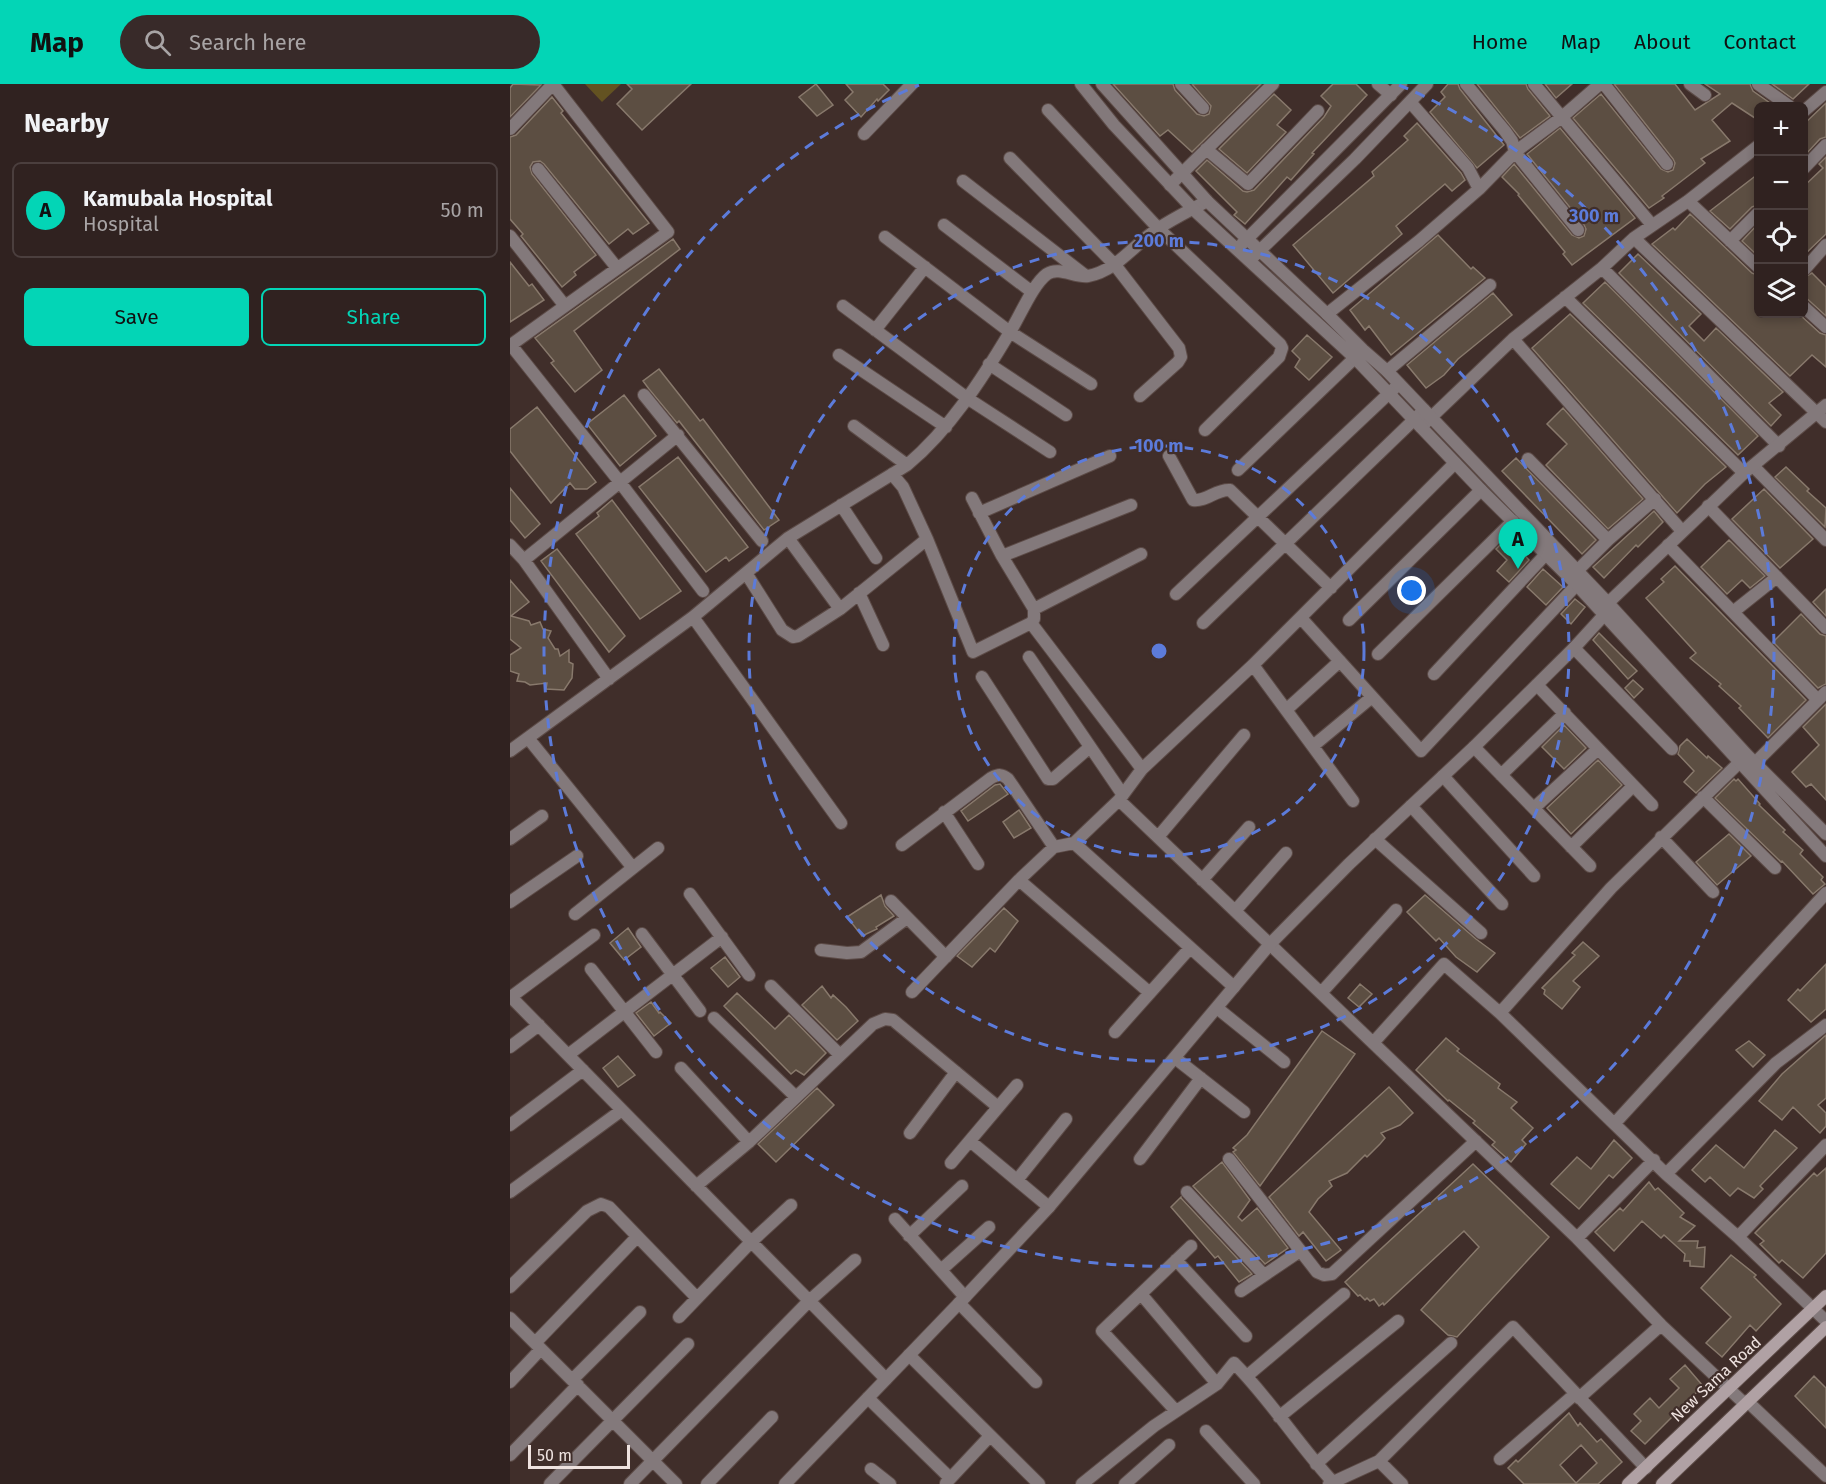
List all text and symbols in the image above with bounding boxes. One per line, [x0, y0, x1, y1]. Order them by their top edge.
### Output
search box [120, 15, 540, 69]
text: Map [30, 26, 84, 59]
icon: search [141, 26, 174, 59]
text: Search here [189, 29, 307, 56]
text: Home [1472, 29, 1528, 55]
text: Map [1561, 29, 1601, 55]
text: About [1634, 29, 1691, 55]
text: Contact [1724, 29, 1796, 55]
map controls [1754, 102, 1808, 318]
button: + [1754, 102, 1808, 156]
text: Nearby [24, 108, 109, 139]
button: − [1754, 156, 1808, 210]
text: Kamubala Hospital [83, 185, 272, 212]
text: A [40, 198, 51, 222]
text: 50 m [440, 198, 484, 222]
text: 300 m [1568, 205, 1619, 227]
button: locate [1754, 210, 1808, 264]
text: Hospital [83, 212, 159, 236]
text: 200 m [1134, 230, 1184, 252]
button: layers [1754, 264, 1808, 318]
button: Save [24, 288, 249, 346]
button: Share [261, 288, 486, 346]
text: 100 m [1135, 435, 1183, 457]
pin: A [1498, 520, 1538, 569]
your location [1397, 576, 1426, 605]
centre of rings [1149, 641, 1169, 661]
street label: New Sama Road [1667, 1332, 1765, 1426]
scale bar [528, 1442, 630, 1470]
text: 50 m [537, 1446, 572, 1465]

